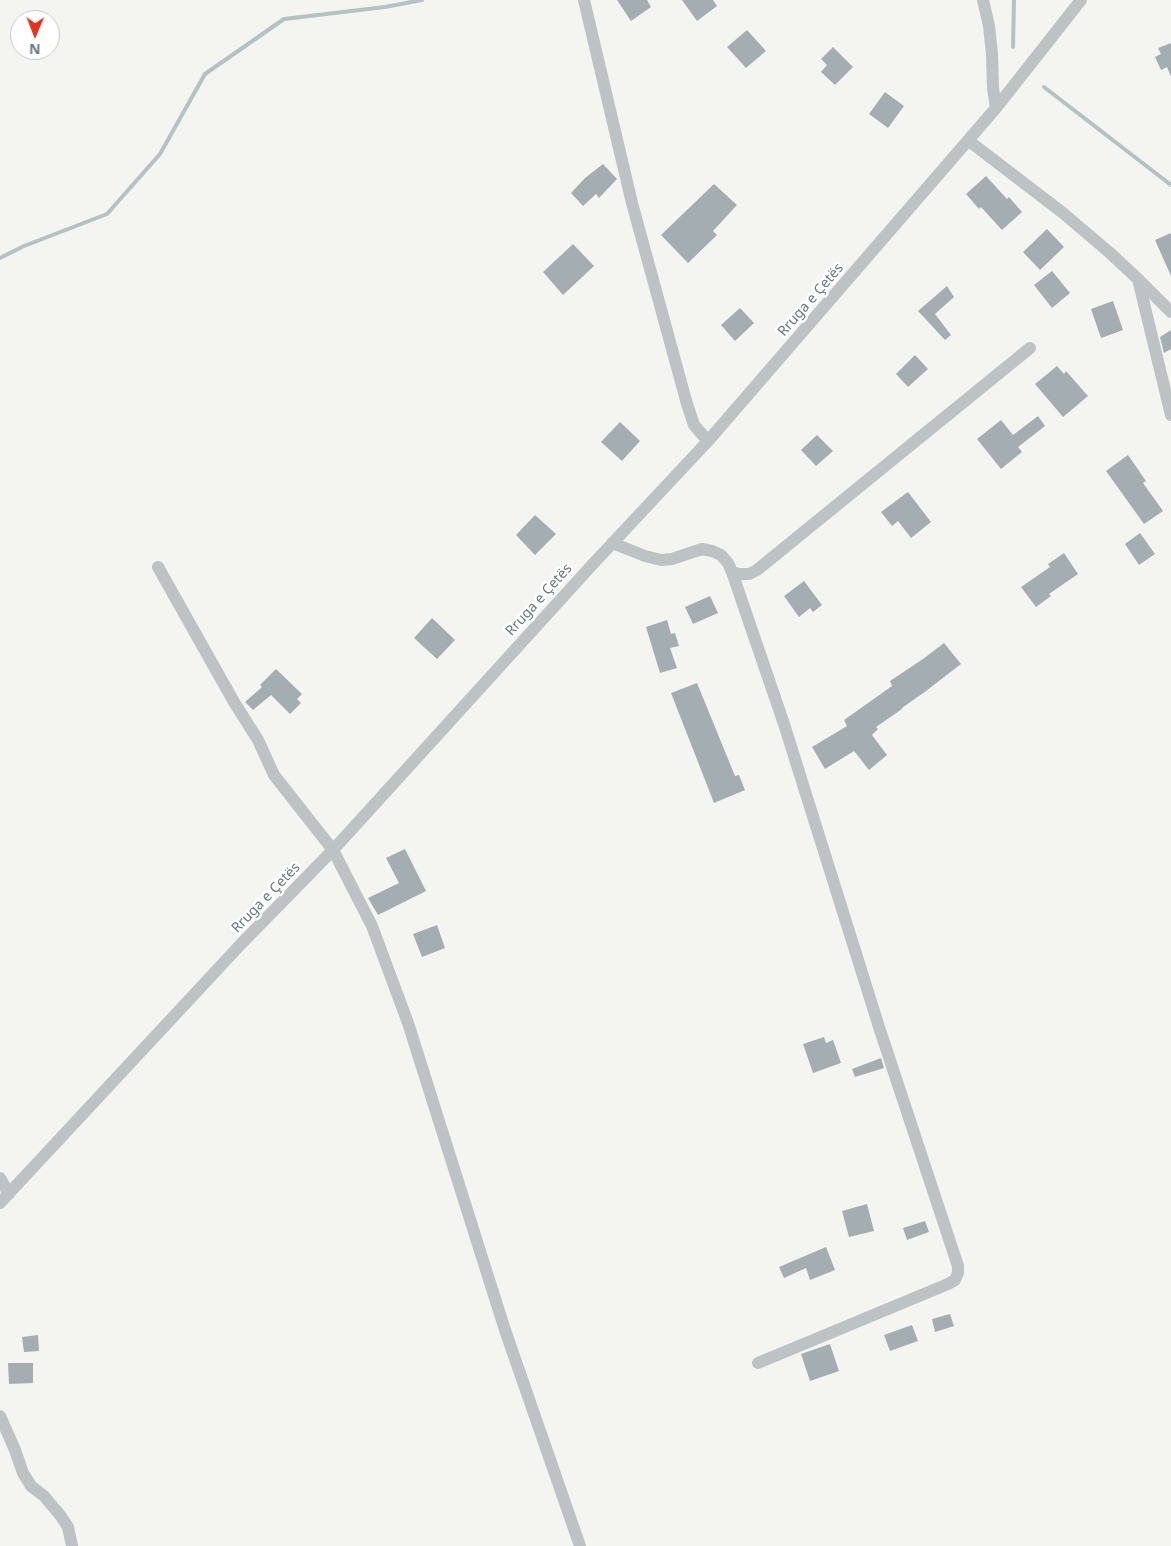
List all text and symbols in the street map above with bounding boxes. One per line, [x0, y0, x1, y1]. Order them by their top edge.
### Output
north arrow [10, 10, 60, 60]
text: N [29, 40, 41, 59]
street label: Rruga e Çetës [775, 260, 847, 340]
street label: Rruga e Çetës [502, 560, 576, 640]
street label: Rruga e Çetës [228, 859, 304, 937]

